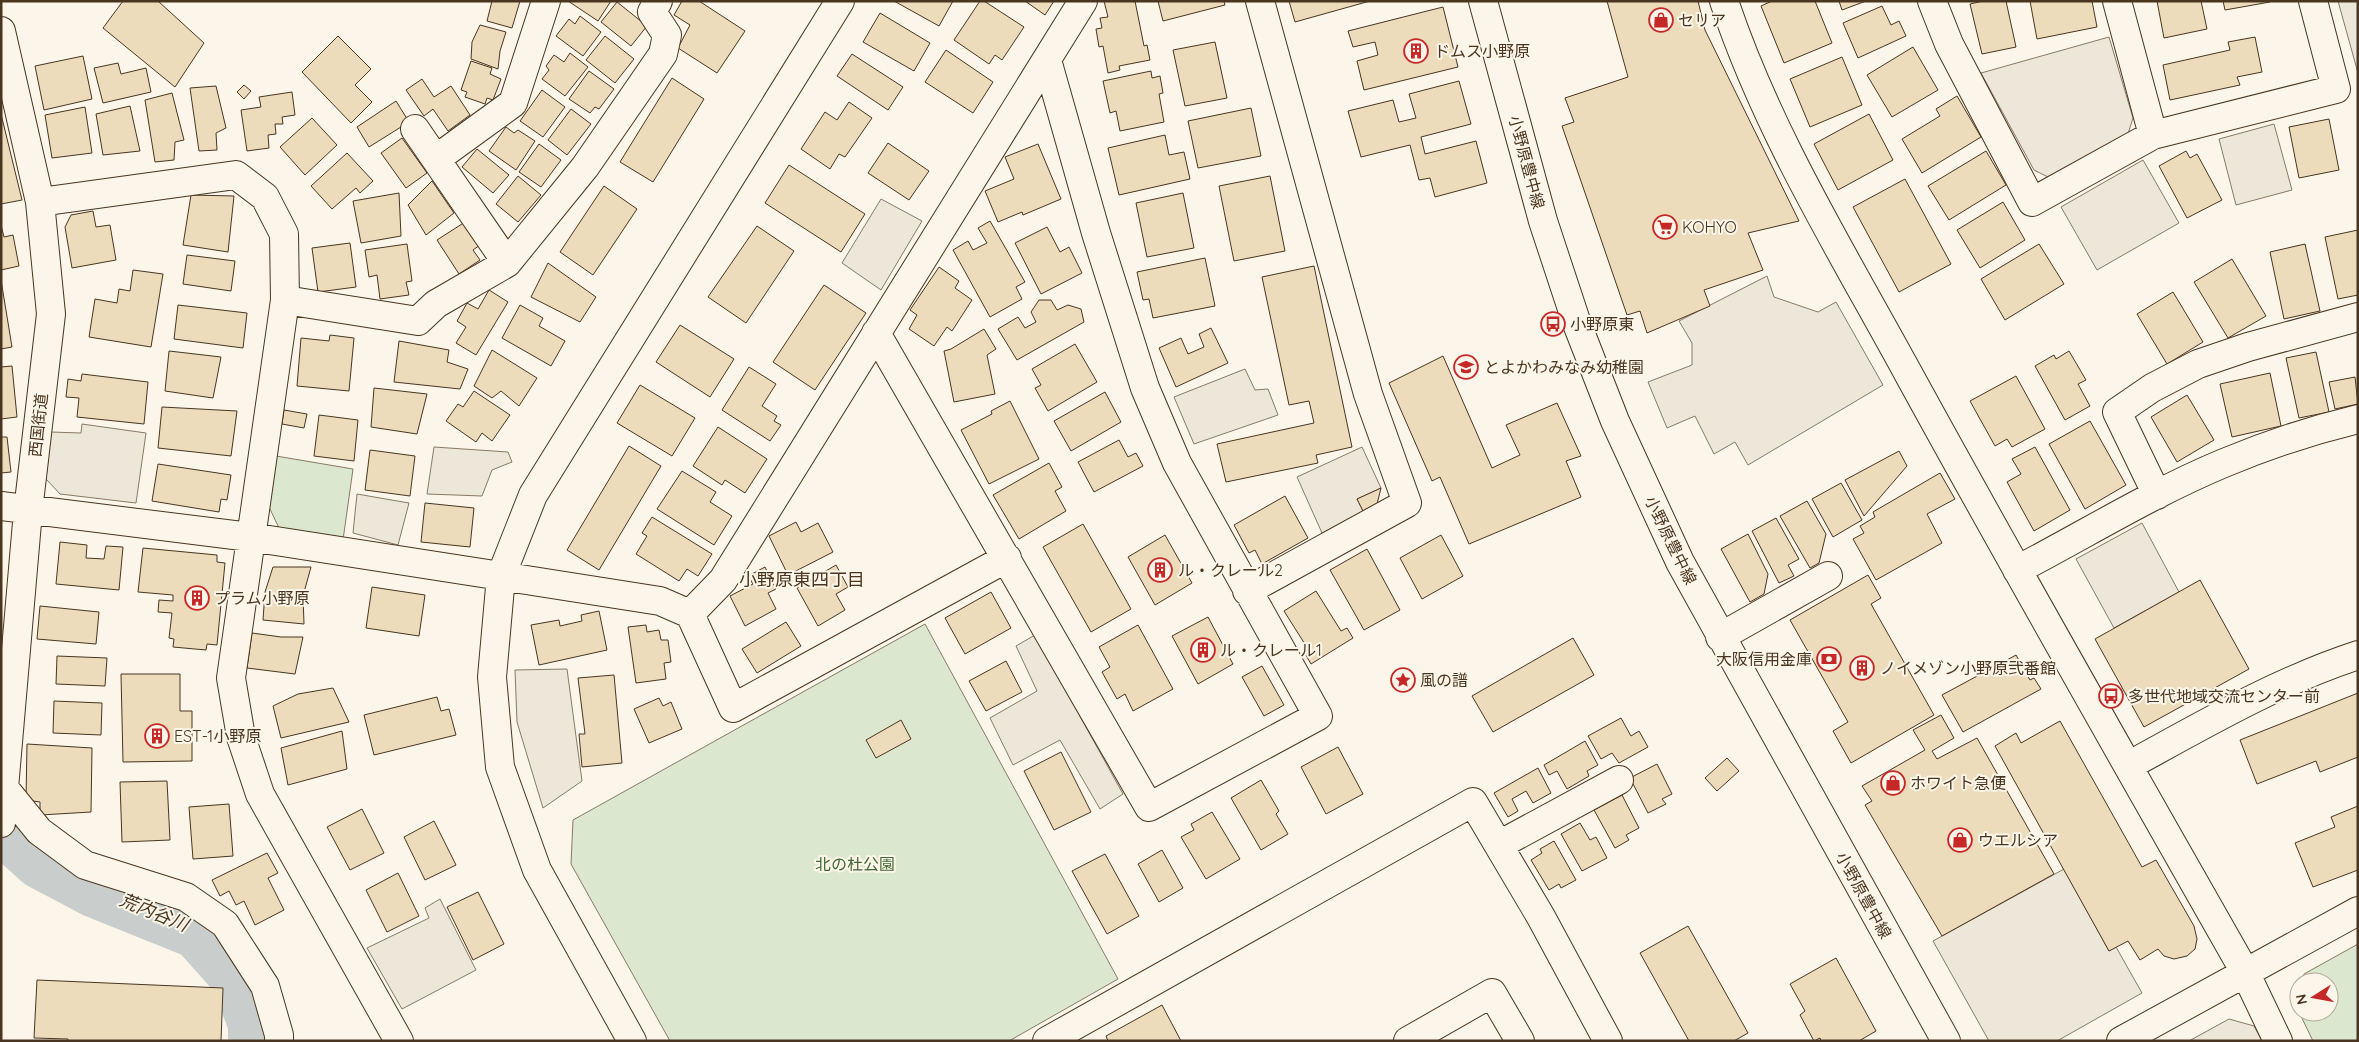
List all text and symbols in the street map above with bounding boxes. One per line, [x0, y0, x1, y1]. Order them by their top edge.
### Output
shop icon: セリア [1648, 7, 1674, 33]
place label: セリア [1678, 10, 1726, 30]
building icon: ドムス小野原 [1403, 38, 1429, 64]
place label: ドムス小野原 [1434, 41, 1530, 61]
street label: 小野原豊中線 [1505, 113, 1549, 211]
supermarket icon: KOHYO [1652, 214, 1678, 240]
place label: KOHYO [1682, 217, 1737, 237]
bus stop icon: 小野原東 [1540, 311, 1566, 337]
place label: 小野原東 [1570, 314, 1634, 334]
school or university icon: とよかわみなみ幼稚園 [1453, 354, 1479, 380]
place label: とよかわみなみ幼稚園 [1484, 357, 1644, 377]
street label: 西国街道 [25, 392, 51, 458]
street label: 小野原豊中線 [1641, 492, 1701, 588]
building icon: ル・クレール2 [1147, 557, 1173, 583]
place label: ル・クレール2 [1178, 560, 1283, 580]
district label: 小野原東四丁目 [739, 568, 865, 591]
building icon: プラム小野原 [184, 585, 210, 611]
place label: プラム小野原 [214, 588, 310, 608]
building icon: ル・クレール1 [1190, 637, 1216, 663]
place label: ル・クレール1 [1220, 640, 1322, 660]
bank icon: 大阪信用金庫 [1816, 646, 1842, 672]
place label: 大阪信用金庫 [1716, 649, 1812, 669]
building icon: ノイメゾン小野原弐番館 [1849, 655, 1875, 681]
place label: ノイメゾン小野原弐番館 [1880, 658, 2056, 678]
place icon: 風の譜 [1390, 667, 1416, 693]
place label: 風の譜 [1420, 670, 1468, 690]
bus stop icon: 多世代地域交流センター前 [2098, 683, 2124, 709]
place label: 多世代地域交流センター前 [2128, 686, 2320, 706]
building icon: EST-1小野原 [144, 723, 170, 749]
place label: EST-1小野原 [174, 726, 261, 746]
shop icon: ホワイト急便 [1880, 770, 1906, 796]
place label: ホワイト急便 [1910, 773, 2006, 793]
shop icon: ウエルシア [1947, 827, 1973, 853]
place label: ウエルシア [1978, 830, 2058, 850]
street label: 小野原豊中線 [1832, 848, 1896, 942]
park label: 北の杜公園 [815, 854, 895, 874]
water label: 荒内谷川 [116, 888, 194, 937]
north arrow [2289, 972, 2339, 1022]
text: N [2291, 993, 2311, 1006]

